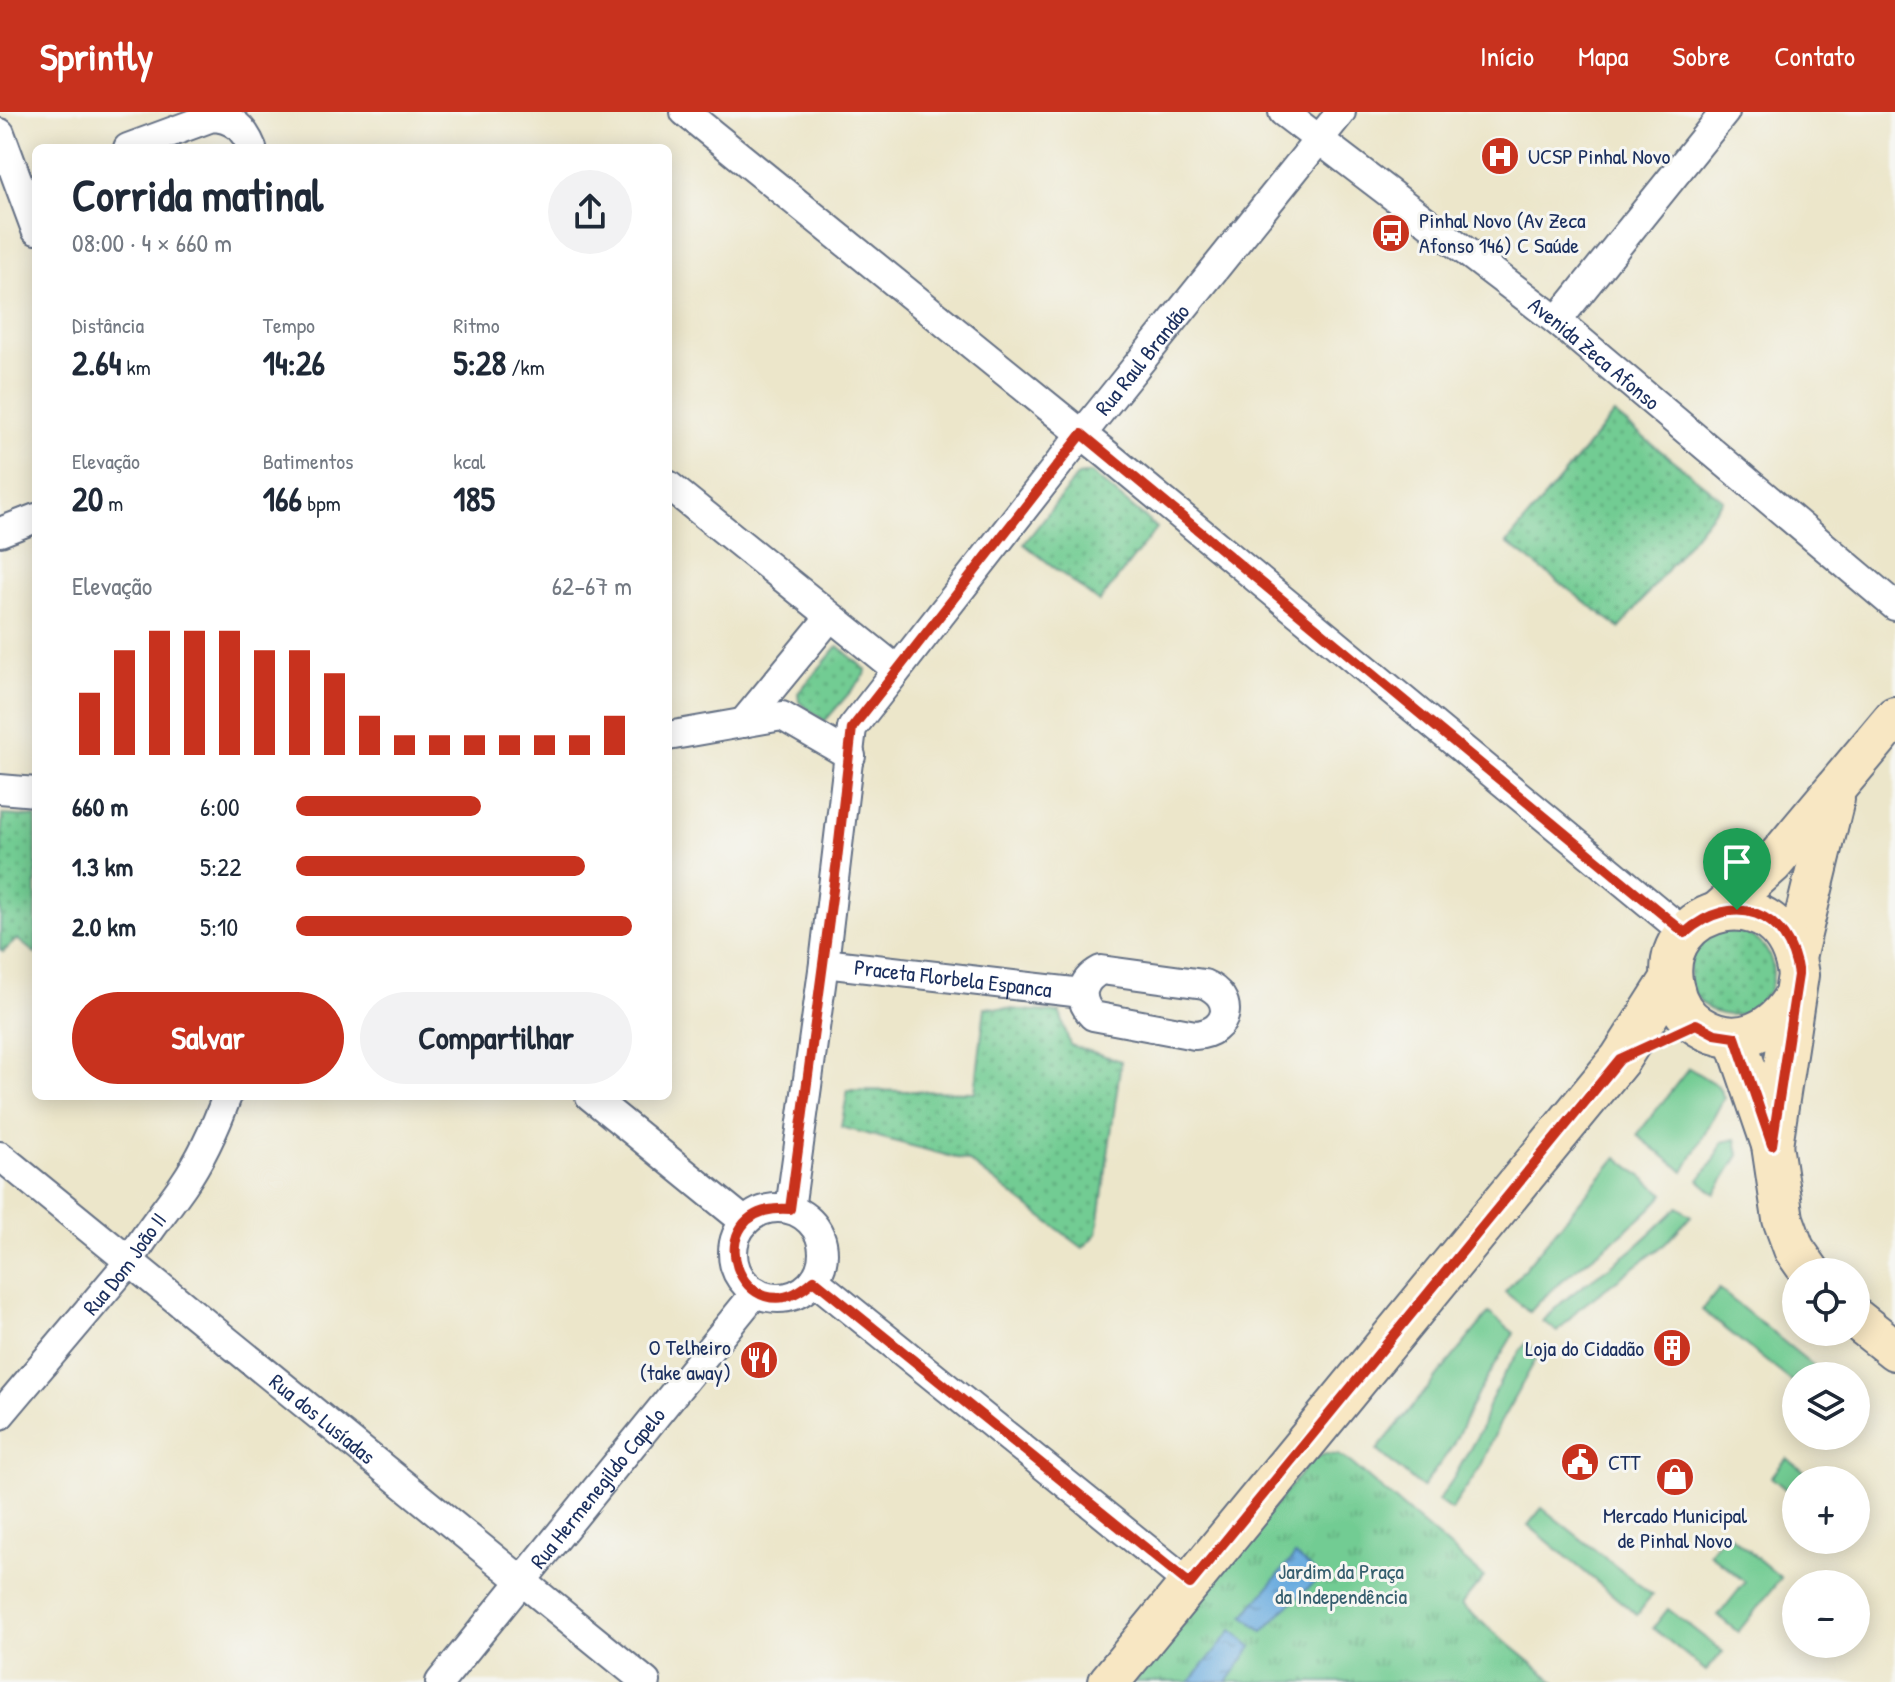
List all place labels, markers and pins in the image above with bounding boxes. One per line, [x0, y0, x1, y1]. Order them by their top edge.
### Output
hospital icon: UCSP Pinhal Novo [1479, 135, 1521, 177]
place label: UCSP Pinhal Novo [1528, 141, 1670, 171]
place label: Pinhal Novo (Av Zeca Afonso 146) C Saúde [1419, 205, 1586, 260]
bus stop icon: Pinhal Novo (Av Zeca Afonso 146) C Saúde [1370, 212, 1412, 254]
pin [1703, 828, 1771, 910]
building icon: Loja do Cidadão [1651, 1327, 1693, 1369]
place label: O Telheiro (take away) [640, 1332, 731, 1387]
place label: Loja do Cidadão [1525, 1333, 1644, 1363]
restaurant icon: O Telheiro (take away) [738, 1339, 780, 1381]
public building icon: CTT [1559, 1441, 1601, 1483]
place label: CTT [1608, 1447, 1641, 1477]
shop icon: Mercado Municipal de Pinhal Novo [1654, 1456, 1696, 1498]
place label: Mercado Municipal de Pinhal Novo [1603, 1500, 1747, 1555]

